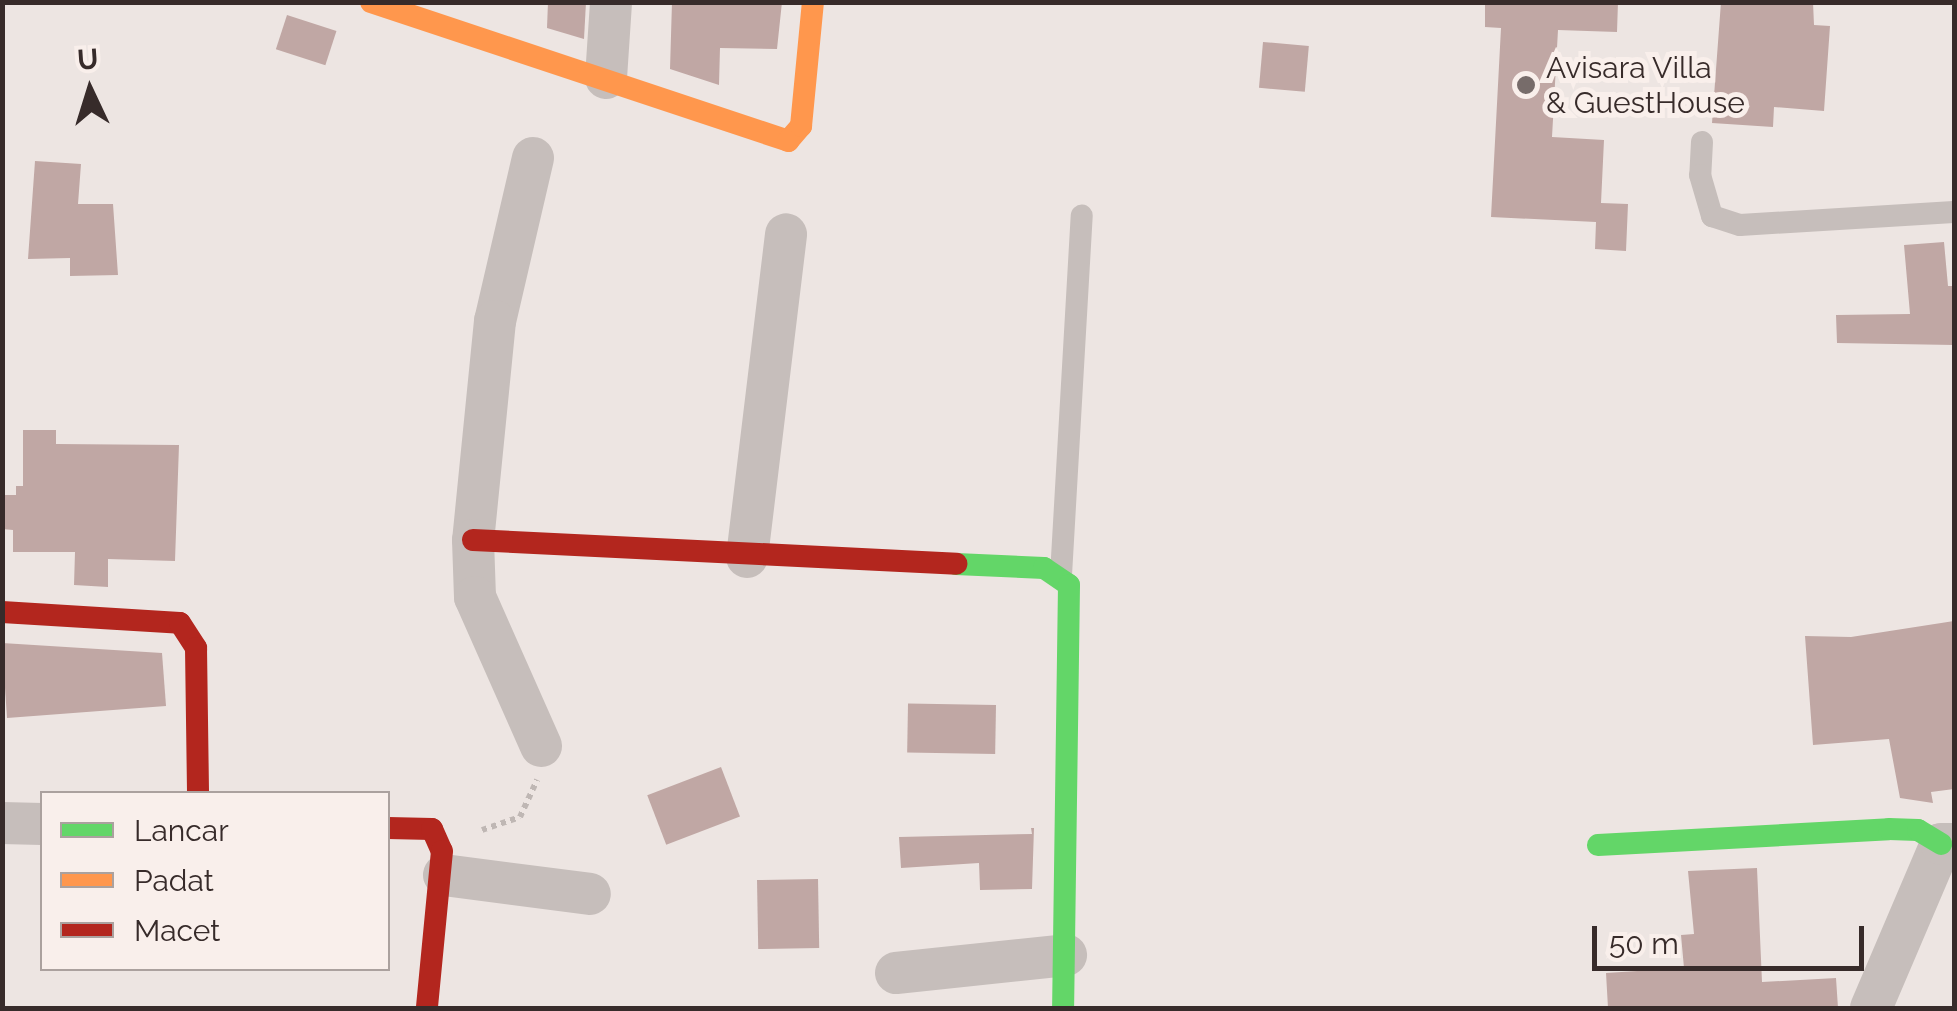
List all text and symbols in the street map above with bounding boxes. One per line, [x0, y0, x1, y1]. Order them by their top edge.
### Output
north arrow [40, 40, 140, 140]
text: U [76, 42, 99, 77]
place label: Avisara Villa & GuestHouse [1546, 50, 1745, 120]
marker: Avisara Villa & GuestHouse [1515, 74, 1537, 96]
legend [40, 791, 390, 971]
text: Lancar [134, 813, 229, 848]
text: Padat [134, 863, 214, 898]
scale bar [1597, 906, 1870, 968]
text: Macet [134, 913, 220, 948]
text: 50 m [1609, 926, 1679, 961]

